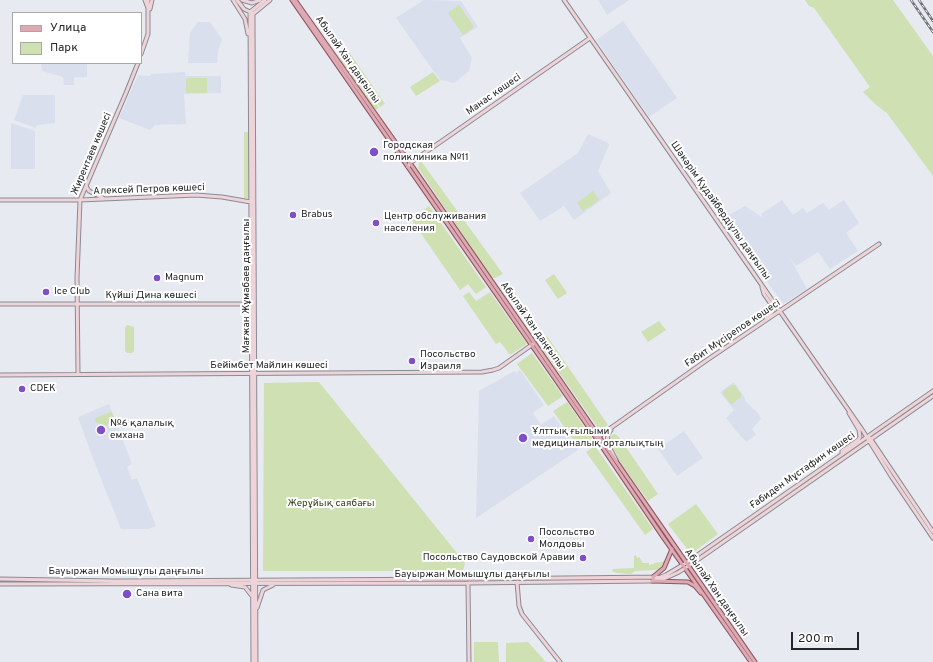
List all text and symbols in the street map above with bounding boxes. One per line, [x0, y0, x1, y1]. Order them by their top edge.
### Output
legend [12, 12, 142, 64]
street label: Абылай Хан даңғылы [312, 14, 382, 106]
text: Улица [50, 20, 86, 36]
text: Парк [50, 40, 78, 56]
street label: Манас көшесі [464, 72, 524, 118]
street label: Жирентаев көшесі [69, 111, 115, 197]
street label: Шәкәрім Құдайбердіұлы даңғылы [667, 139, 773, 283]
place label: Городская поликлиника №11 [383, 140, 469, 164]
marker: Городская поликлиника №11 [368, 146, 380, 158]
street label: Алексей Петров көшесі [93, 182, 205, 198]
place label: Brabus [301, 209, 332, 221]
marker: Brabus [288, 210, 298, 220]
place label: Центр обслуживания населения [384, 211, 486, 234]
marker: Центр обслуживания населения [371, 218, 381, 228]
street label: Мағжан Жұмабаев даңғылы [241, 219, 253, 353]
place label: Magnum [165, 272, 204, 284]
marker: Magnum [152, 273, 162, 283]
street label: Абылай Хан даңғылы [497, 280, 567, 372]
place label: Ice Club [54, 286, 90, 298]
marker: Ice Club [41, 287, 51, 297]
street label: Күйші Дина көшесі [106, 290, 196, 302]
street label: Ғабит Мүсірепов көшесі [683, 298, 783, 370]
place label: Посольство Израиля [420, 349, 476, 372]
marker: Посольство Израиля [407, 356, 417, 366]
street label: Бейімбет Майлин көшесі [210, 360, 328, 372]
place label: CDEK [30, 383, 56, 395]
marker: CDEK [17, 384, 27, 394]
place label: №6 қалалық емхана [110, 418, 174, 442]
marker: №6 қалалық емхана [95, 424, 107, 436]
place label: Ұлттық ғылыми медициналық орталықтың [532, 426, 664, 450]
street label: Ғабиден Мұстафин көшесі [748, 430, 858, 512]
marker: Ұлттық ғылыми медициналық орталықтың [517, 432, 529, 444]
park label: Жерұйық саябағы [287, 498, 375, 510]
place label: Посольство Молдовы [539, 527, 595, 550]
marker: Посольство Молдовы [526, 534, 536, 544]
street label: Абылай Хан даңғылы [681, 547, 751, 639]
place label: Посольство Саудовской Аравии [423, 552, 575, 564]
marker: Посольство Саудовской Аравии [578, 553, 588, 563]
street label: Бауыржан Момышұлы даңғылы [48, 566, 204, 578]
street label: Бауыржан Момышұлы даңғылы [394, 569, 550, 581]
marker: Сана вита [121, 588, 133, 600]
place label: Сана вита [136, 588, 183, 600]
scale bar [793, 624, 861, 650]
text: 200 m [798, 631, 834, 647]

